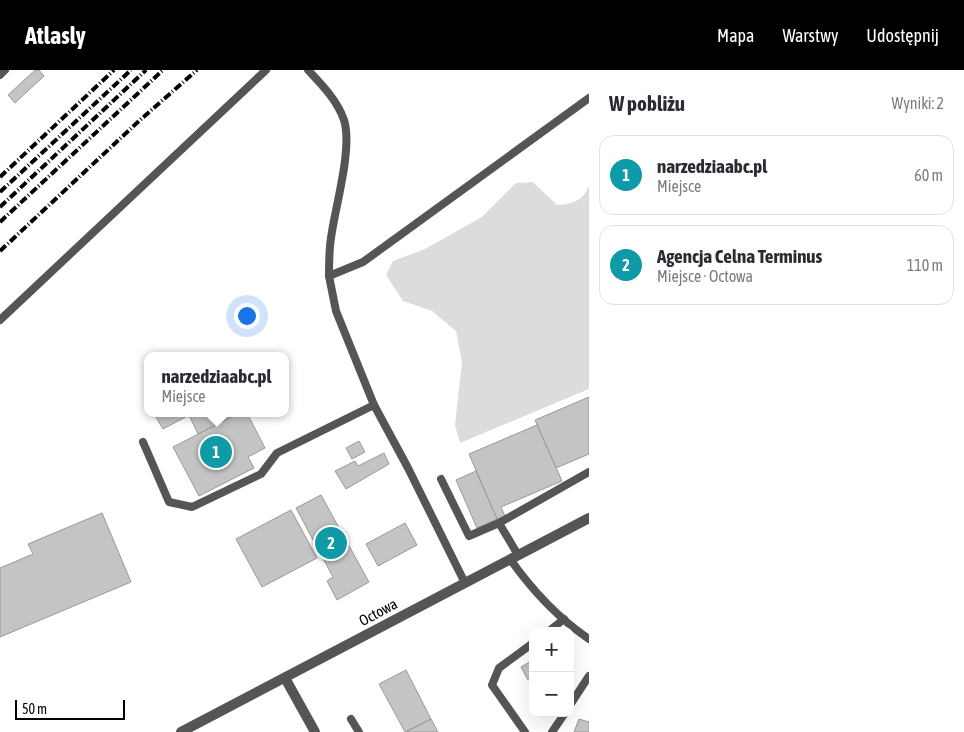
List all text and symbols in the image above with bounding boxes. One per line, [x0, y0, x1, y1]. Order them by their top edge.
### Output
text: Atlasly [25, 22, 86, 49]
text: Mapa [717, 25, 754, 46]
text: Warstwy [782, 25, 838, 46]
text: Udostępnij [866, 25, 939, 46]
text: W pobliżu [609, 91, 685, 115]
text: Wyniki: 2 [892, 94, 944, 112]
text: narzedziaabc.pl [657, 155, 767, 177]
text: 1 [622, 166, 630, 184]
text: 60 m [914, 166, 943, 184]
text: Miejsce [657, 177, 701, 195]
text: Agencja Celna Terminus [657, 245, 822, 267]
text: 2 [622, 256, 630, 274]
text: 110 m [907, 256, 943, 274]
text: Miejsce · Octowa [657, 267, 753, 285]
your location [234, 303, 260, 329]
popup [144, 352, 289, 417]
text: narzedziaabc.pl [161, 365, 272, 387]
text: Miejsce [161, 387, 206, 405]
pin: 1 [200, 433, 232, 471]
pin: 2 [315, 524, 347, 562]
street label: Octowa [356, 595, 400, 629]
map controls [529, 627, 574, 717]
button: + [529, 627, 574, 672]
button: − [529, 672, 574, 717]
scale bar [15, 697, 125, 720]
text: 50 m [22, 701, 47, 717]

